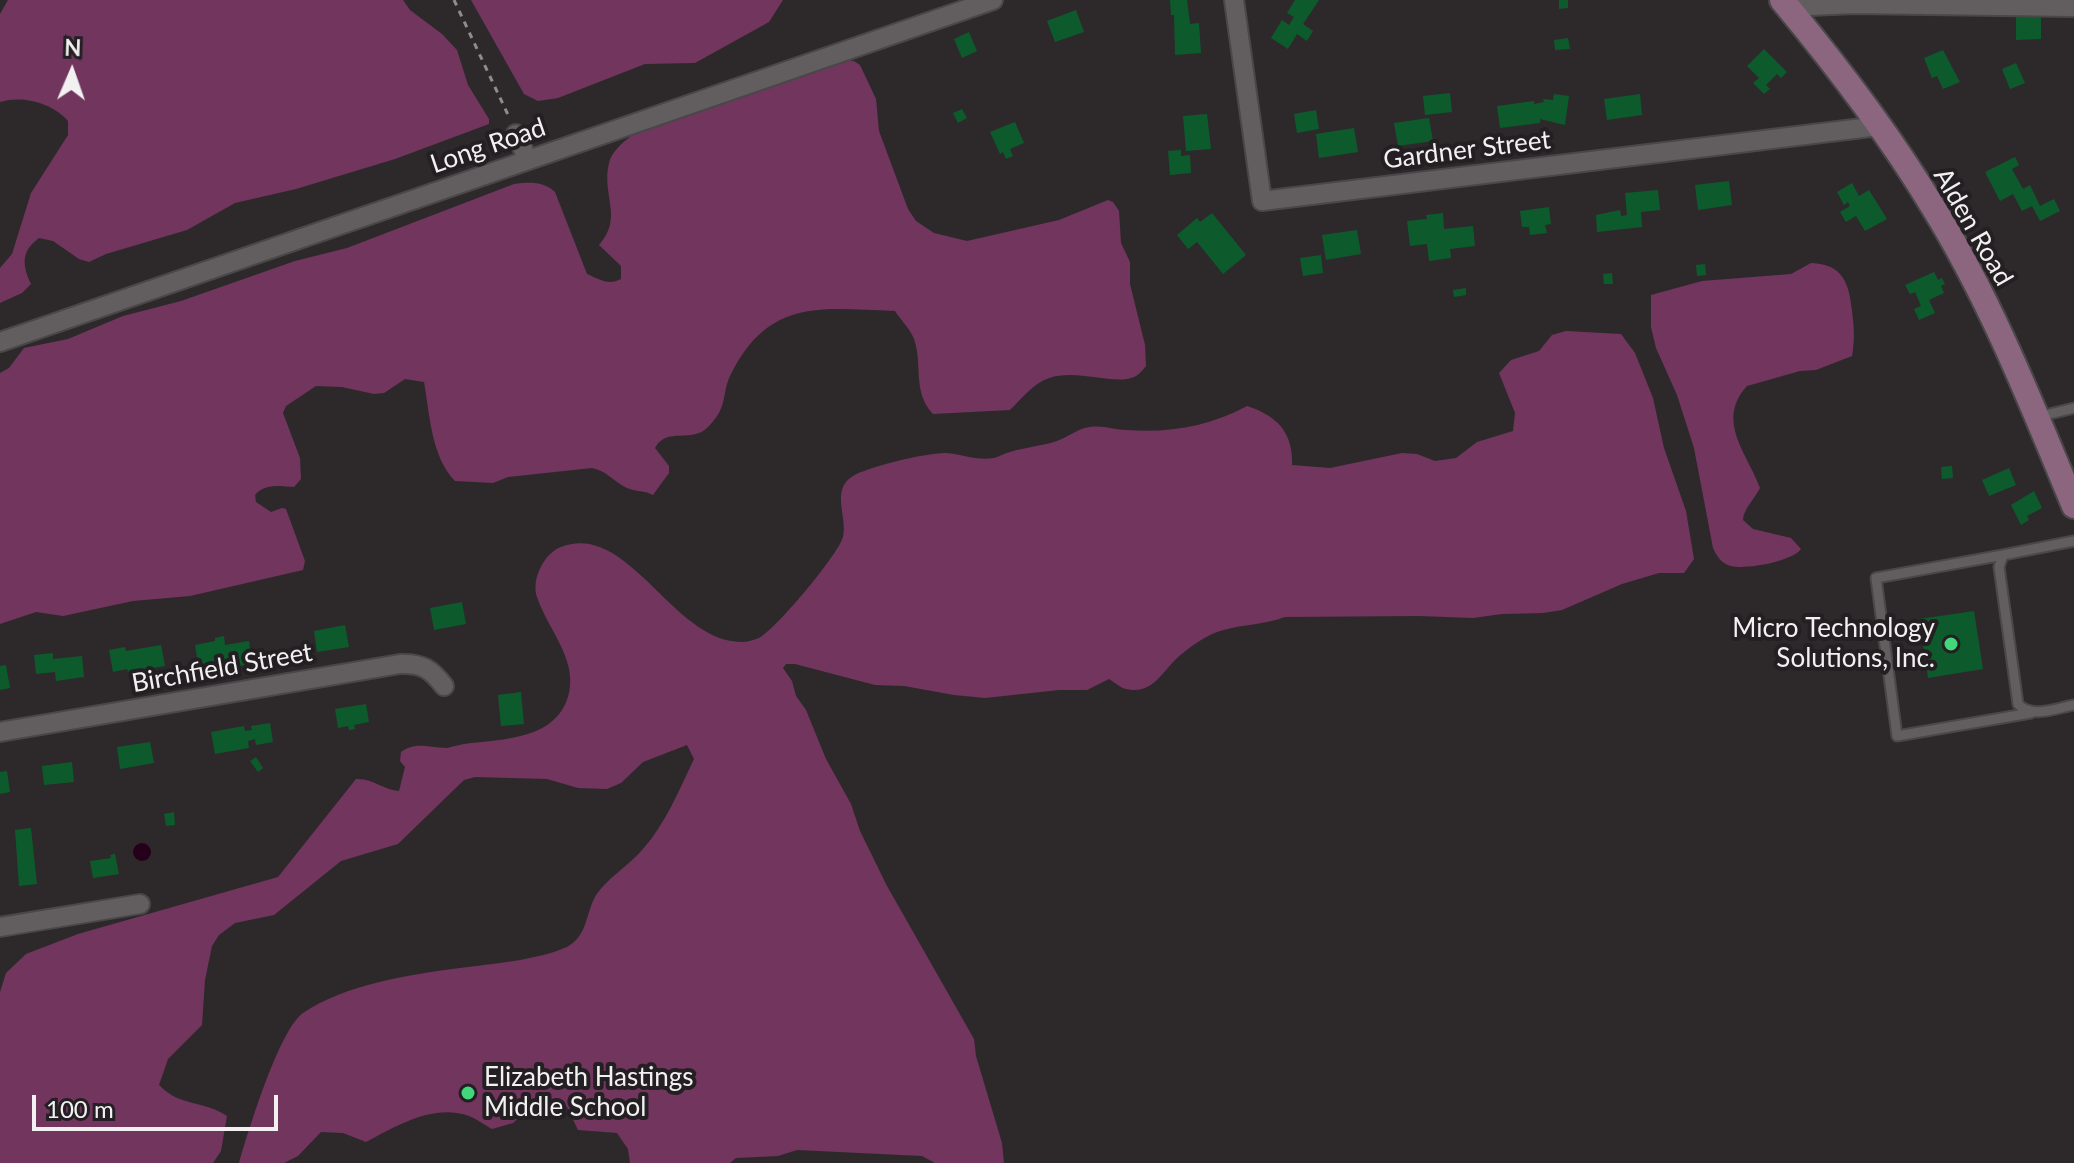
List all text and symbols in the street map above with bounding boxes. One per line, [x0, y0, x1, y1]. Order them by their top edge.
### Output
north arrow [32, 32, 112, 112]
text: N [64, 34, 82, 61]
street label: Long Road [426, 112, 550, 180]
street label: Gardner Street [1382, 124, 1552, 176]
street label: Alden Road [1927, 163, 2019, 291]
place label: Micro Technology Solutions, Inc. [1732, 613, 1935, 674]
marker: Micro Technology Solutions, Inc. [1942, 635, 1960, 653]
street label: Birchfield Street [129, 637, 315, 699]
place label: Elizabeth Hastings Middle School [484, 1062, 694, 1124]
scale bar [36, 1079, 282, 1129]
marker: Elizabeth Hastings Middle School [459, 1084, 477, 1102]
text: 100 m [46, 1094, 114, 1123]

